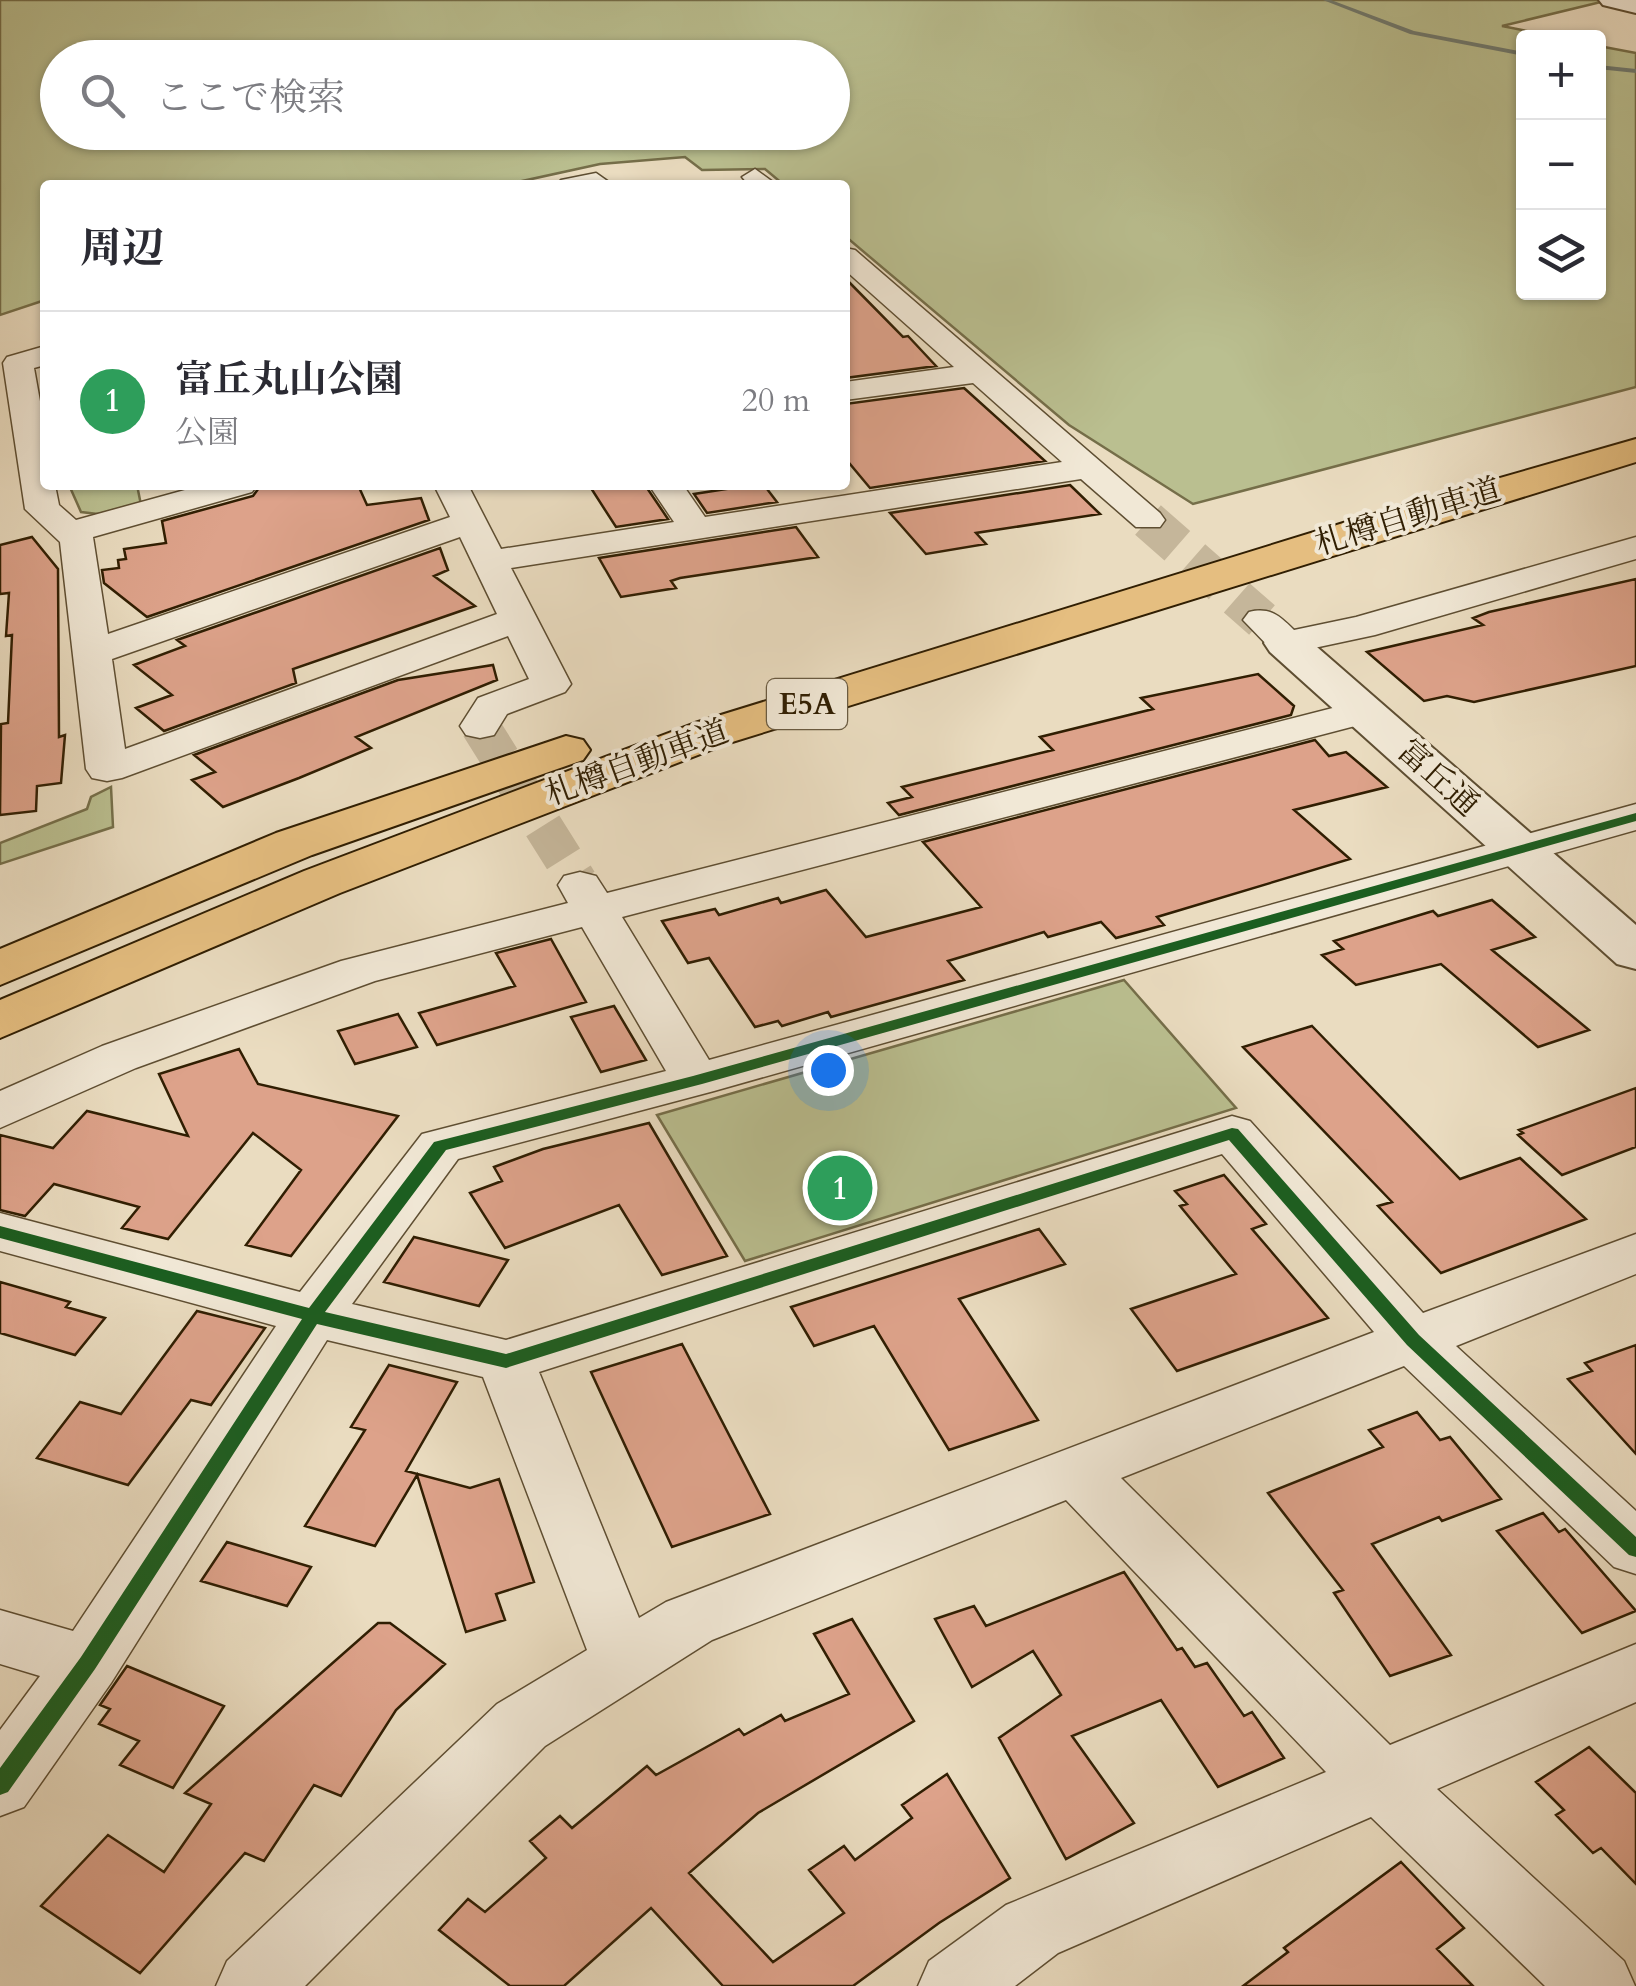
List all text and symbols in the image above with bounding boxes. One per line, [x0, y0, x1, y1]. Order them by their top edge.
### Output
map controls [1516, 30, 1606, 300]
button: + [1516, 30, 1606, 120]
search box [40, 40, 850, 150]
icon: search [75, 68, 130, 123]
text: ここで検索 [155, 72, 345, 124]
button: − [1516, 120, 1606, 210]
button: layers [1516, 210, 1606, 300]
text: 周辺 [80, 220, 164, 277]
text: 富丘丸山公園 [175, 354, 403, 406]
text: 1 [104, 379, 121, 423]
text: 20 m [742, 379, 810, 423]
text: 公園 [175, 411, 239, 455]
street label: 札樽自動車道 [1310, 468, 1506, 566]
road number: E5A [767, 679, 847, 729]
street label: 札樽自動車道 [539, 709, 735, 817]
street label: 富丘通 [1388, 730, 1488, 826]
your location [803, 1045, 854, 1096]
pin: 1 [808, 1150, 872, 1226]

